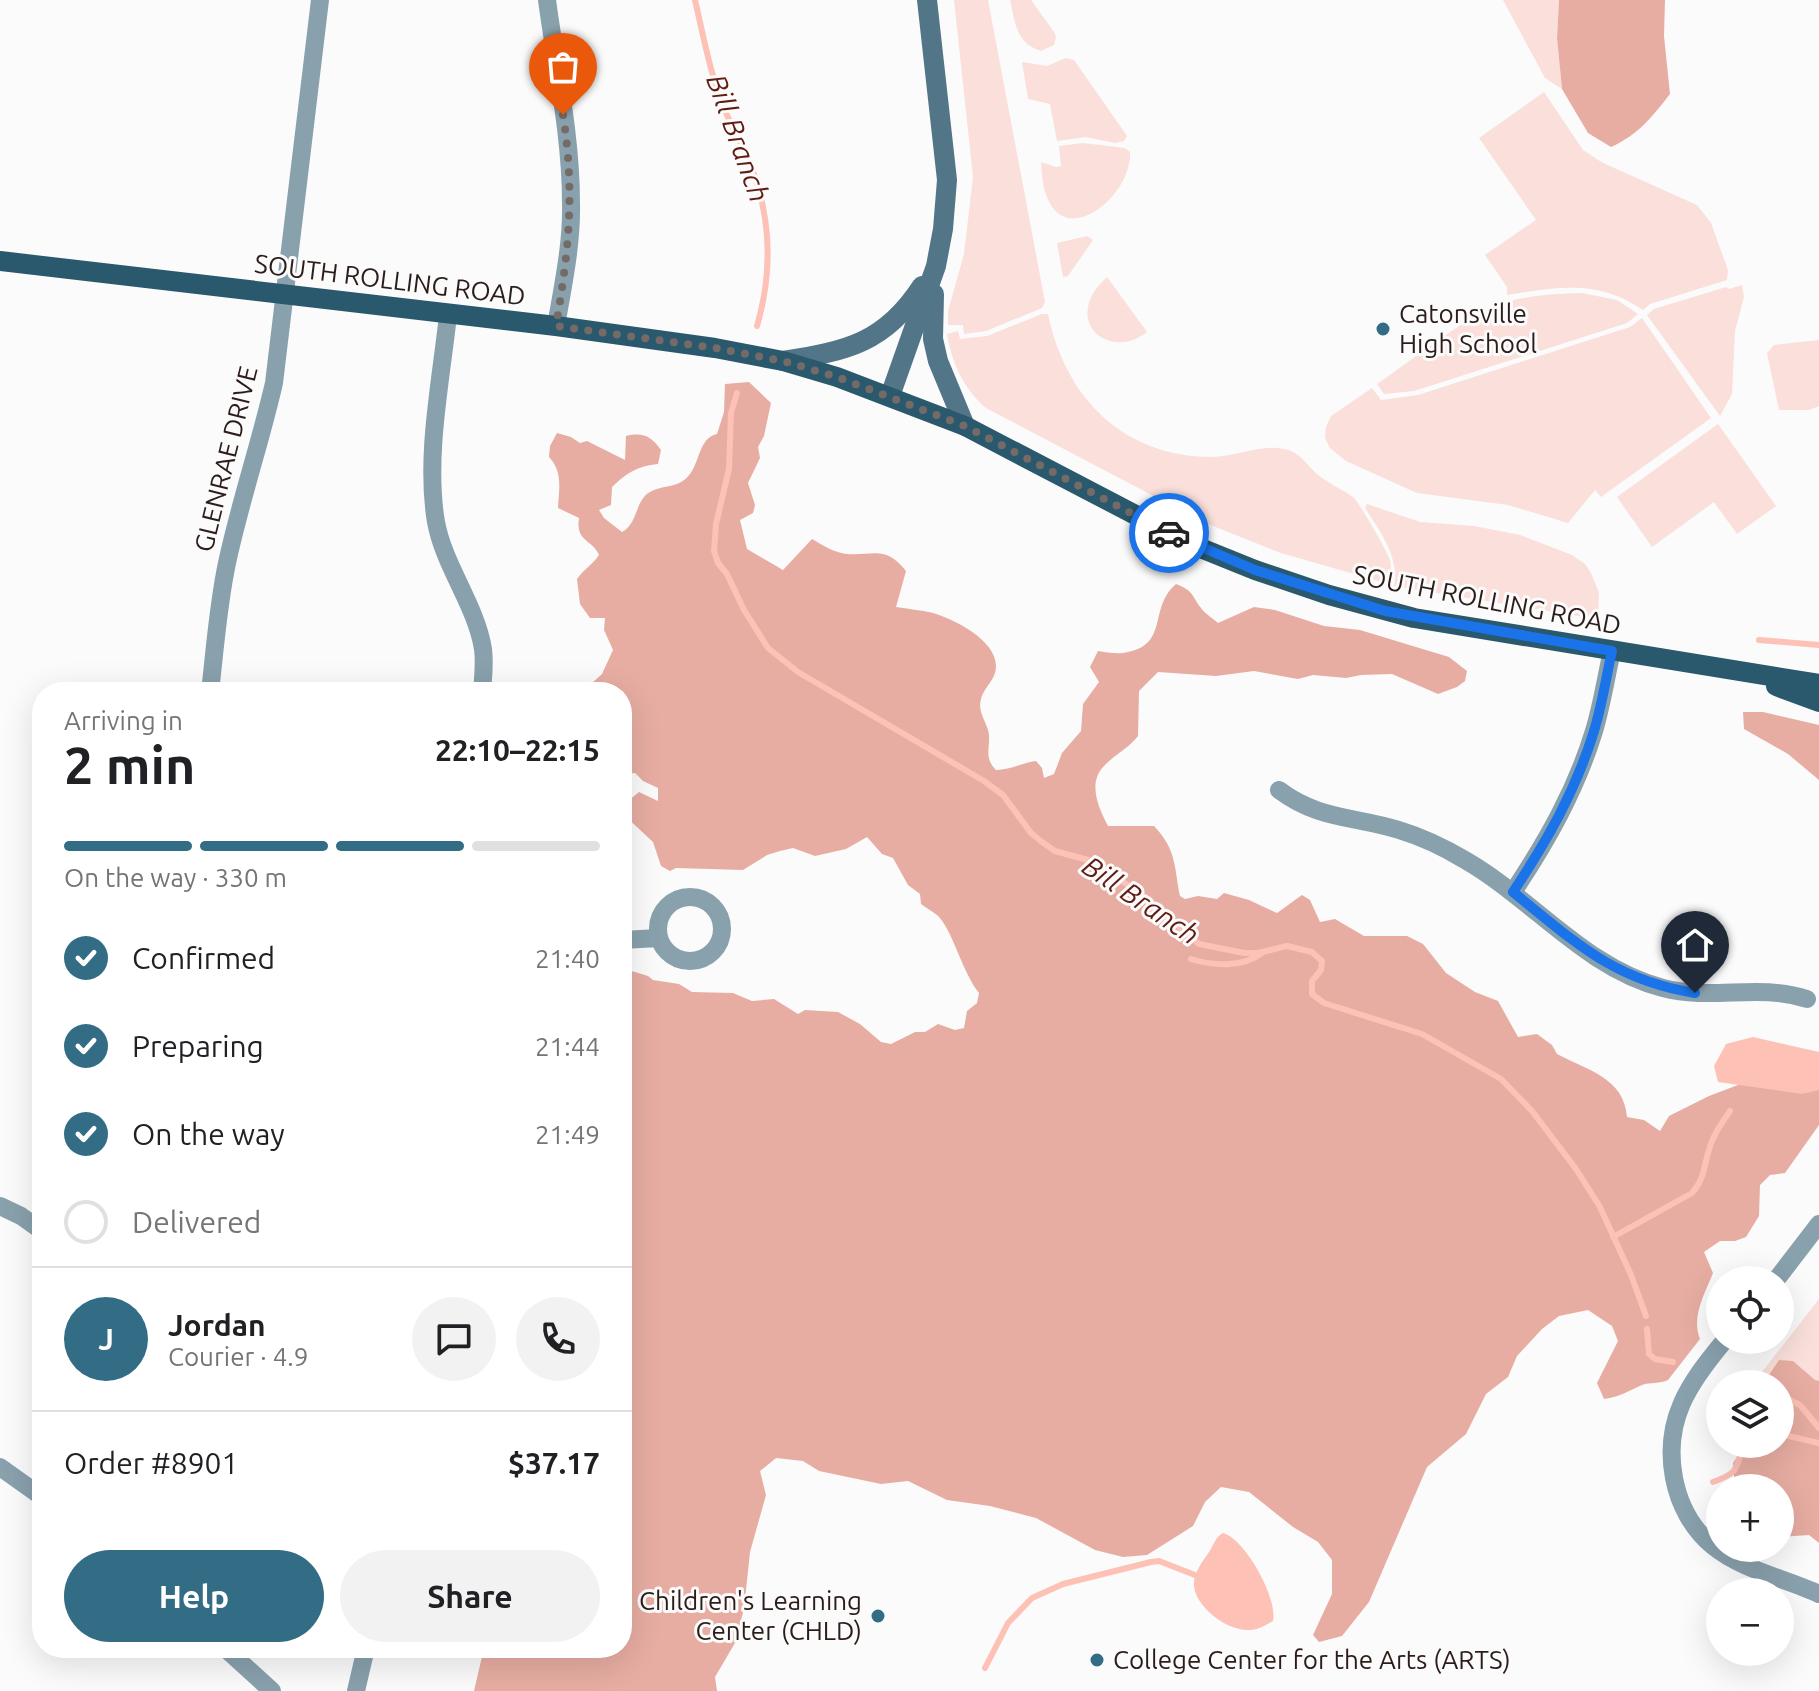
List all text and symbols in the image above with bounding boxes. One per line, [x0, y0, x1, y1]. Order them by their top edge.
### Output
pin [529, 33, 597, 115]
icon: bag [541, 45, 585, 89]
water label: Bill Branch [701, 70, 776, 206]
street label: SOUTH ROLLING ROAD [253, 248, 527, 311]
place label: Catonsville High School [1399, 299, 1537, 358]
marker: Catonsville High School [1374, 320, 1392, 338]
street label: GLENRAE DRIVE [188, 363, 263, 555]
courier [1129, 493, 1209, 573]
icon: car [1147, 511, 1191, 555]
street label: SOUTH ROLLING ROAD [1350, 559, 1624, 640]
text: Arriving in [64, 706, 183, 735]
text: 22:10–22:15 [435, 733, 600, 767]
text: 2 min [64, 736, 195, 794]
water label: Bill Branch [1077, 849, 1205, 950]
text: On the way · 330 m [64, 863, 287, 892]
pin [1661, 911, 1729, 993]
icon: home [1673, 923, 1717, 967]
icon: check [64, 936, 108, 980]
text: Confirmed [132, 941, 275, 975]
text: 21:40 [535, 944, 600, 973]
icon: check [64, 1024, 108, 1068]
text: Preparing [132, 1029, 264, 1063]
text: 21:44 [535, 1032, 600, 1061]
icon: check [64, 1112, 108, 1156]
text: On the way [132, 1117, 285, 1151]
text: 21:49 [535, 1120, 600, 1149]
text: Delivered [132, 1205, 261, 1239]
map controls [1706, 1266, 1794, 1666]
button: locate [1706, 1266, 1794, 1354]
button: chat [412, 1297, 496, 1381]
button: phone [516, 1297, 600, 1381]
text: Jordan [168, 1308, 266, 1342]
text: J [98, 1322, 114, 1356]
text: Courier · 4.9 [168, 1342, 308, 1371]
button: layers [1706, 1370, 1794, 1458]
text: Order #8901 [64, 1446, 238, 1480]
text: $37.17 [508, 1446, 600, 1480]
button: + [1706, 1474, 1794, 1562]
button: Help [64, 1550, 324, 1642]
button: Share [340, 1550, 600, 1642]
button: − [1706, 1578, 1794, 1666]
place label: Children's Learning Center (CHLD) [639, 1586, 862, 1645]
marker: Children's Learning Center (CHLD) [869, 1607, 887, 1625]
place label: College Center for the Arts (ARTS) [1113, 1645, 1511, 1674]
marker: College Center for the Arts (ARTS) [1088, 1651, 1106, 1669]

